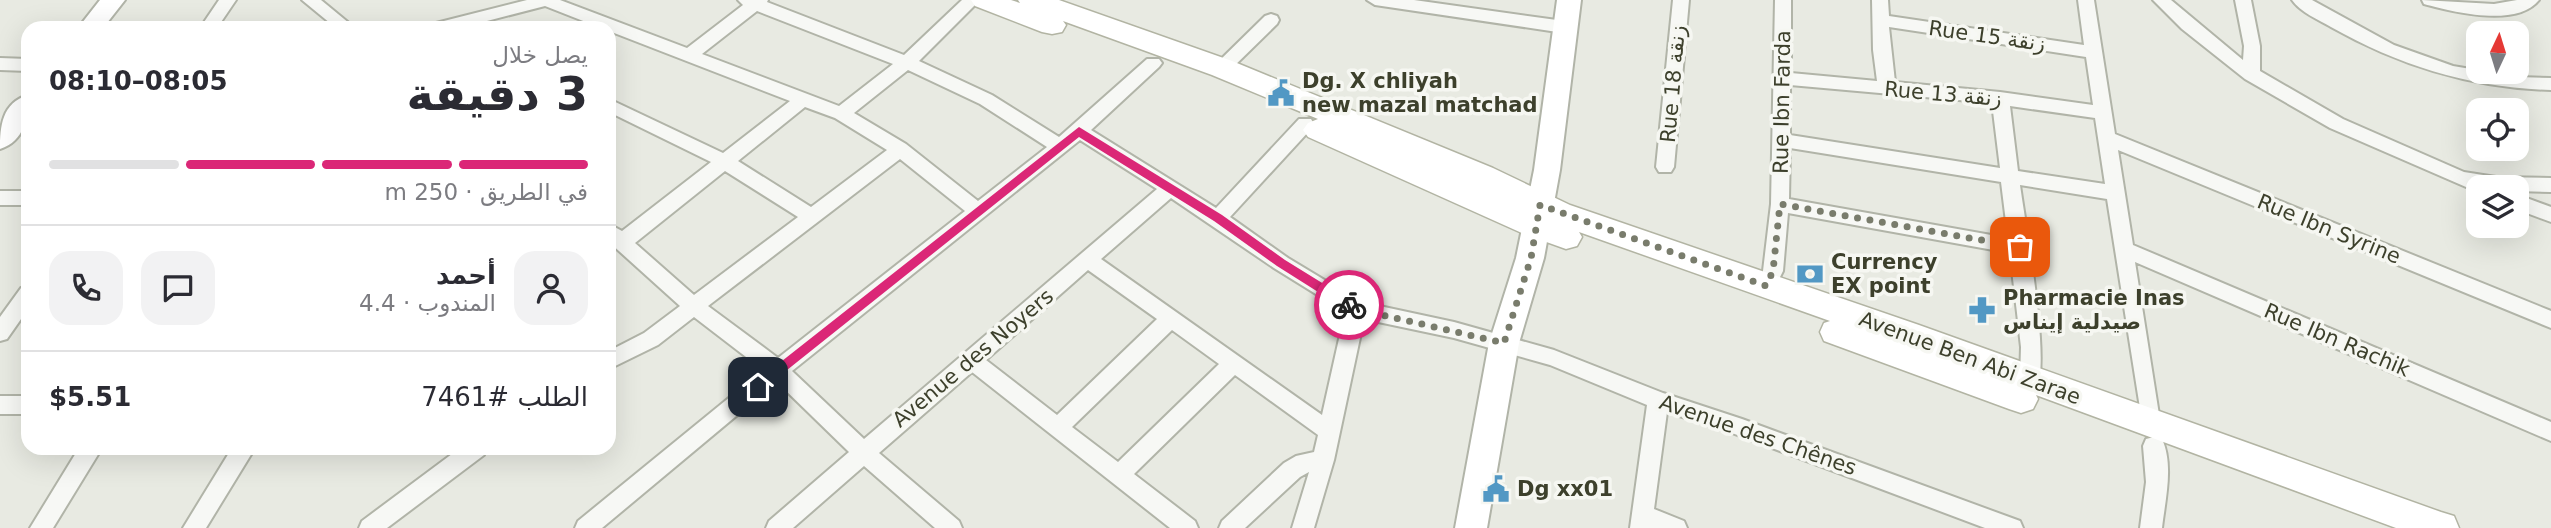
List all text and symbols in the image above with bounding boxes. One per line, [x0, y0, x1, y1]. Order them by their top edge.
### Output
street label: Rue 15 زنقة [1927, 16, 2047, 56]
north arrow [2466, 21, 2529, 84]
map controls [2466, 21, 2529, 238]
street label: Rue 18 زنقة [1656, 24, 1690, 144]
street label: Rue Ibn Farda [1769, 30, 1795, 174]
text: يصل خلال [492, 42, 588, 68]
text: 08:05–08:10 [49, 66, 228, 96]
text: 3 دقيقة [406, 67, 588, 121]
place label: Dg. X chliyah new mazal matchad [1302, 69, 1538, 117]
street label: Rue 13 زنقة [1883, 77, 2003, 111]
public building icon: Dg. X chliyah new mazal matchad [1266, 78, 1296, 108]
button: locate [2466, 98, 2529, 161]
button: layers [2466, 175, 2529, 238]
text: في الطريق · 250 m [384, 179, 588, 205]
street label: Rue Ibn Syrine [2254, 189, 2404, 269]
pin [1990, 217, 2050, 277]
icon: bag [2001, 228, 2039, 266]
place label: Currency EX point [1831, 250, 1938, 298]
button: phone [49, 251, 123, 325]
button: chat [141, 251, 215, 325]
button: person [514, 251, 588, 325]
bank icon: Currency EX point [1795, 259, 1825, 289]
text: أحمد [436, 260, 496, 290]
courier [1314, 270, 1384, 340]
street label: Avenue des Noyers [888, 284, 1058, 432]
icon: bike [1330, 286, 1368, 324]
place label: Pharmacie Inas صيدلية إيناس [2003, 286, 2185, 334]
text: المندوب · 4.4 [359, 290, 496, 316]
pharmacy icon: Pharmacie Inas صيدلية إيناس [1967, 295, 1997, 325]
street label: Rue Ibn Rachik [2261, 298, 2414, 382]
street label: Avenue Ben Abi Zarae [1856, 307, 2084, 409]
pin [728, 357, 788, 417]
icon: home [739, 368, 777, 406]
text: $5.51 [49, 382, 131, 412]
text: الطلب #7461 [421, 382, 588, 412]
street label: Avenue des Chênes [1656, 390, 1860, 480]
public building icon: Dg xx01 [1481, 474, 1511, 504]
place label: Dg xx01 [1517, 477, 1613, 501]

